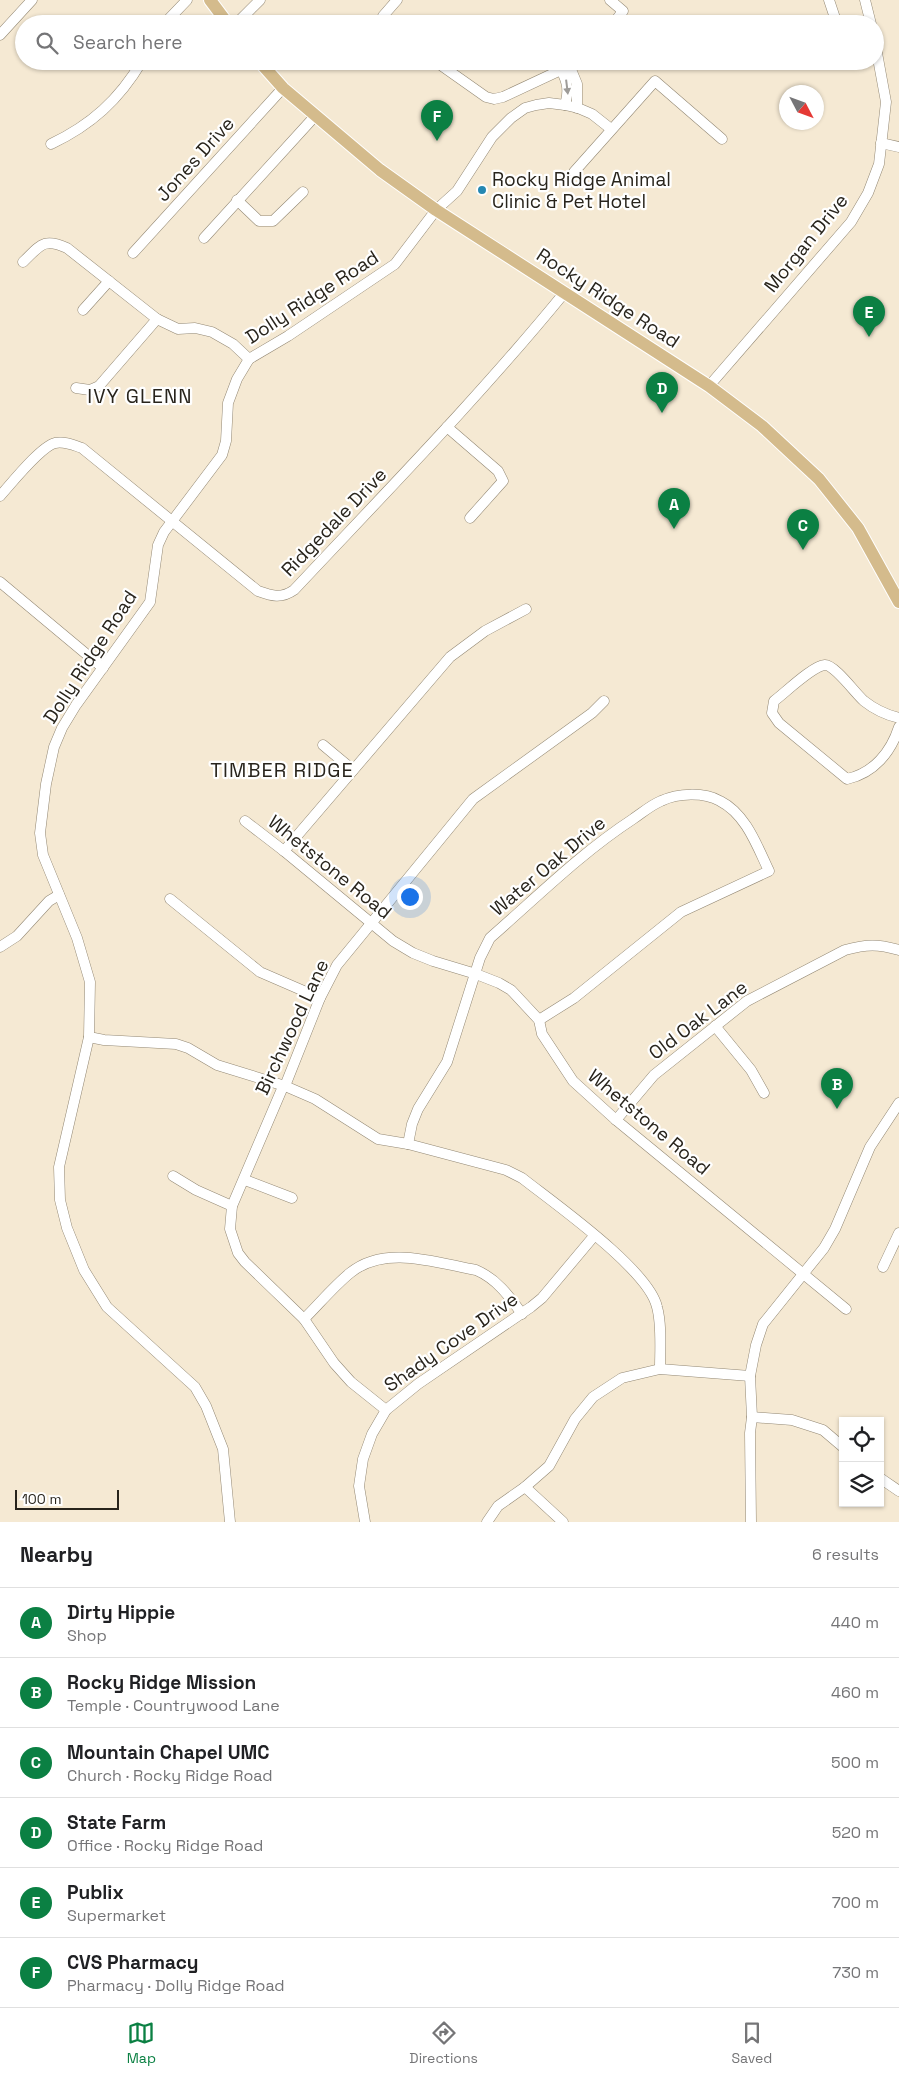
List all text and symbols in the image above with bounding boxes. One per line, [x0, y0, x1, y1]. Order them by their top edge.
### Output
search box [15, 15, 884, 70]
icon: search [33, 29, 61, 57]
text: Search here [73, 30, 183, 55]
one-way arrow [563, 80, 571, 96]
north arrow [779, 85, 824, 130]
pin: F [421, 100, 453, 141]
street label: Jones Drive [150, 111, 240, 207]
place label: Rocky Ridge Animal Clinic & Pet Hotel [492, 167, 671, 214]
marker: Rocky Ridge Animal Clinic & Pet Hotel [476, 184, 488, 196]
street label: Morgan Drive [758, 188, 854, 298]
street label: Rocky Ridge Road [532, 242, 684, 354]
street label: Dolly Ridge Road [241, 245, 383, 349]
pin: E [853, 296, 885, 337]
pin: D [646, 372, 678, 413]
district label: IVY GLENN [87, 383, 193, 409]
street label: Ridgedale Drive [276, 462, 392, 582]
pin: A [658, 488, 690, 529]
pin: C [787, 509, 819, 550]
street label: Dolly Ridge Road [38, 586, 142, 728]
district label: TIMBER RIDGE [210, 757, 354, 783]
street label: Whetstone Road [263, 809, 397, 925]
street label: Water Oak Drive [485, 811, 611, 921]
your location [397, 884, 423, 910]
street label: Birchwood Lane [250, 955, 334, 1099]
street label: Old Oak Lane [644, 975, 752, 1065]
street label: Whetstone Road [583, 1063, 715, 1181]
pin: B [821, 1068, 853, 1109]
street label: Shady Cove Drive [379, 1287, 523, 1397]
map controls [839, 1417, 884, 1507]
button: locate [839, 1417, 884, 1462]
button: layers [839, 1462, 884, 1507]
scale bar [15, 1487, 119, 1510]
text: 100 m [22, 1490, 61, 1508]
text: Nearby [20, 1541, 93, 1568]
text: 6 results [812, 1544, 879, 1565]
text: Dirty Hippie [67, 1600, 175, 1625]
text: A [31, 1612, 41, 1633]
text: 440 m [831, 1612, 879, 1633]
text: Shop [67, 1625, 107, 1646]
text: Rocky Ridge Mission [67, 1670, 256, 1695]
text: B [31, 1682, 41, 1703]
text: 460 m [831, 1682, 879, 1703]
text: Temple · Countrywood Lane [67, 1695, 280, 1716]
text: Mountain Chapel UMC [67, 1740, 269, 1765]
text: C [31, 1752, 41, 1773]
text: 500 m [831, 1752, 879, 1773]
text: Church · Rocky Ridge Road [67, 1765, 273, 1786]
text: State Farm [67, 1810, 166, 1835]
text: D [31, 1822, 41, 1843]
text: 520 m [832, 1822, 879, 1843]
text: Office · Rocky Ridge Road [67, 1835, 263, 1856]
text: Publix [67, 1880, 124, 1905]
text: E [32, 1892, 40, 1913]
text: 700 m [832, 1892, 879, 1913]
text: Supermarket [67, 1905, 166, 1926]
text: CVS Pharmacy [67, 1950, 199, 1975]
text: F [32, 1962, 40, 1983]
text: 730 m [832, 1962, 879, 1983]
text: Pharmacy · Dolly Ridge Road [67, 1975, 285, 1996]
tab: Map [127, 2019, 156, 2067]
tab: Directions [409, 2019, 478, 2067]
tab: Saved [731, 2019, 772, 2067]

